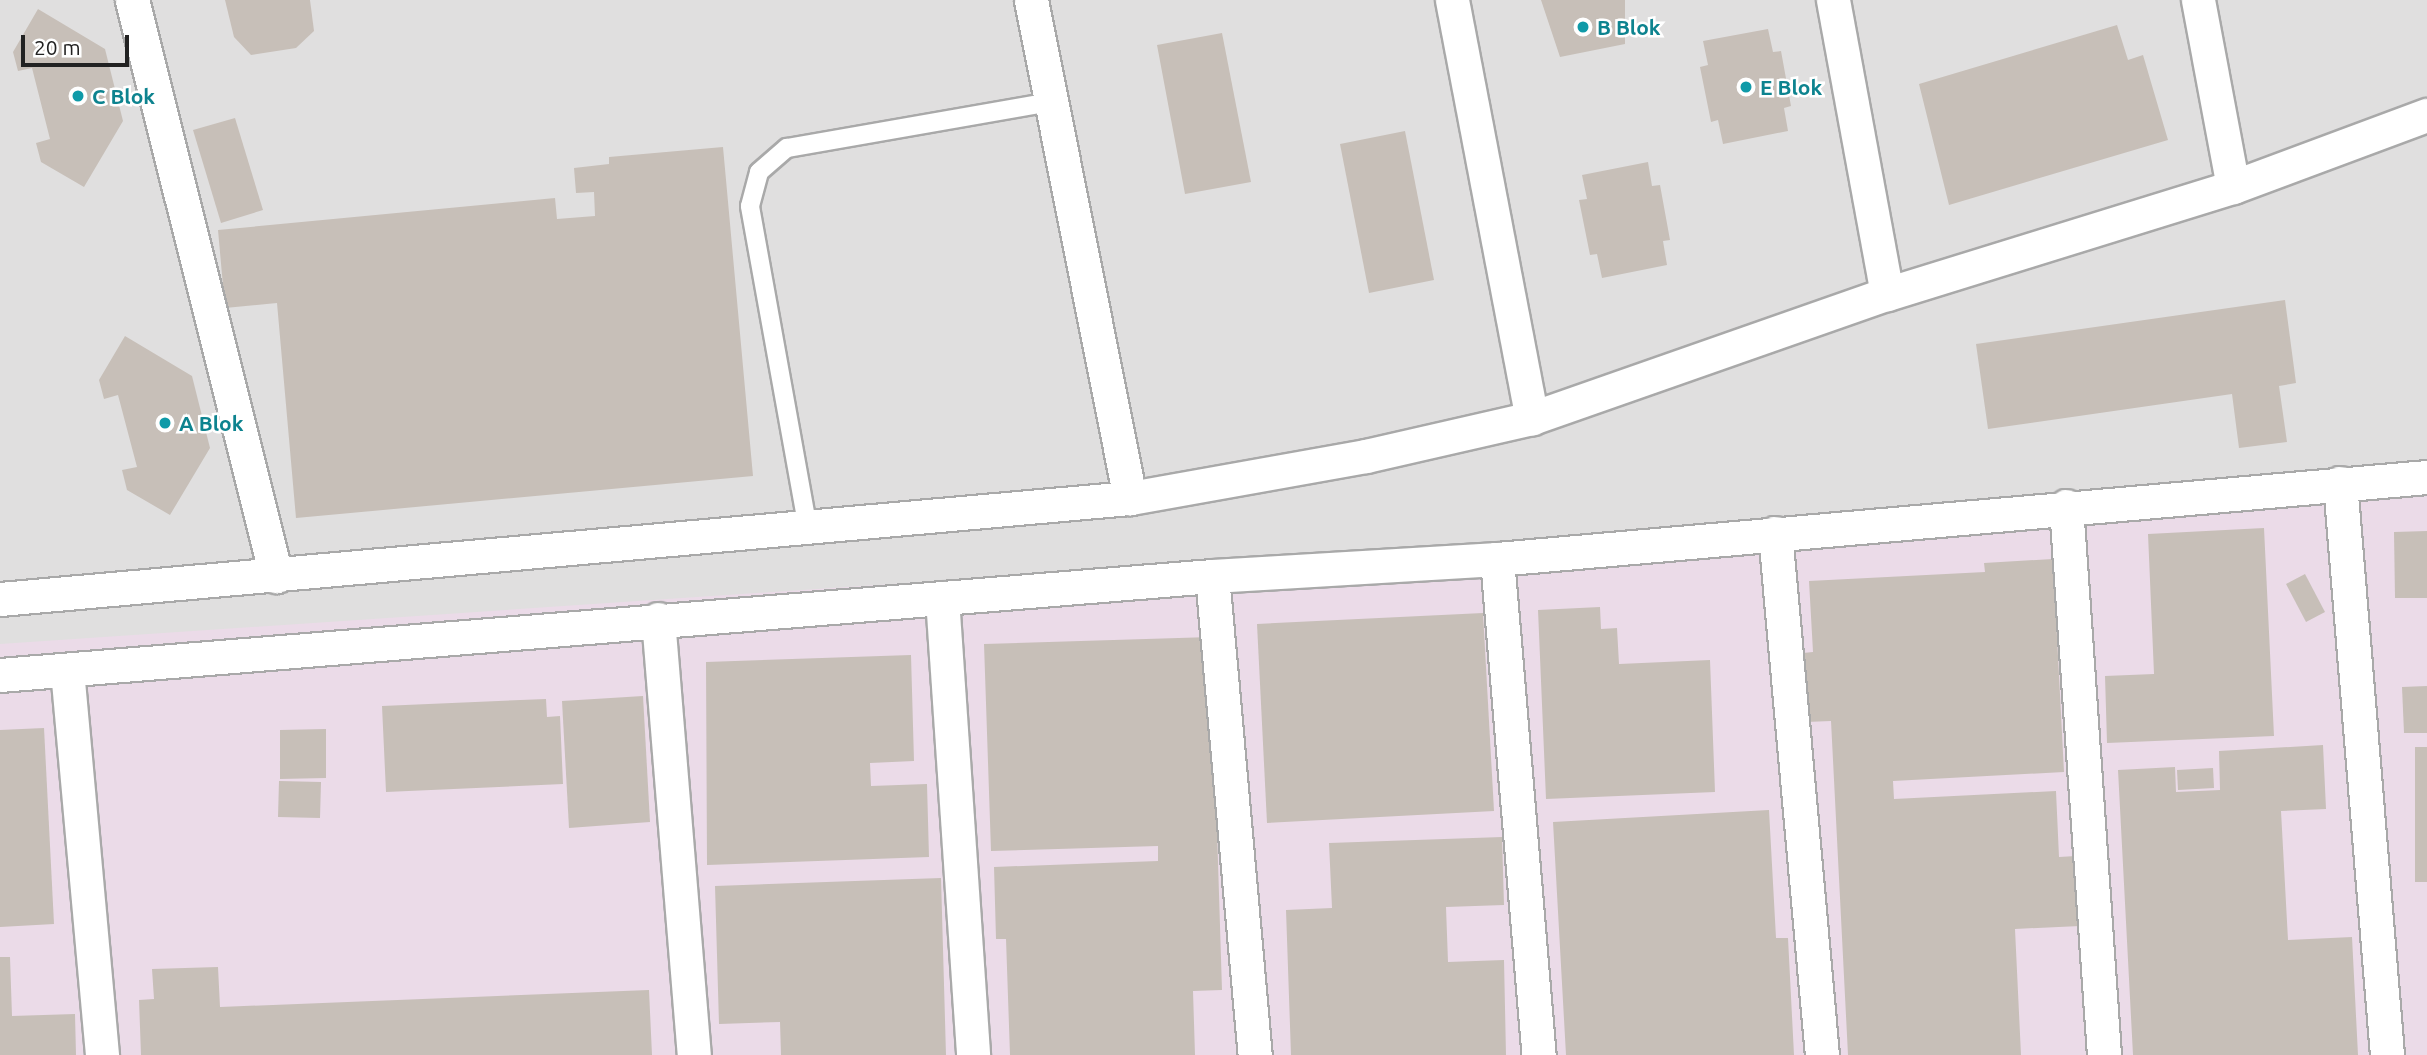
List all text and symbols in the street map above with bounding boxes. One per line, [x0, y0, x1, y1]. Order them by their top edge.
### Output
place label: B Blok [1597, 14, 1661, 40]
marker: B Blok [1575, 19, 1591, 35]
scale bar [24, 21, 133, 65]
text: 20 m [34, 35, 81, 59]
place label: E Blok [1760, 74, 1822, 100]
marker: E Blok [1738, 79, 1754, 95]
place label: C Blok [92, 83, 155, 109]
marker: C Blok [70, 88, 86, 104]
place label: A Blok [179, 410, 243, 436]
marker: A Blok [157, 415, 173, 431]

